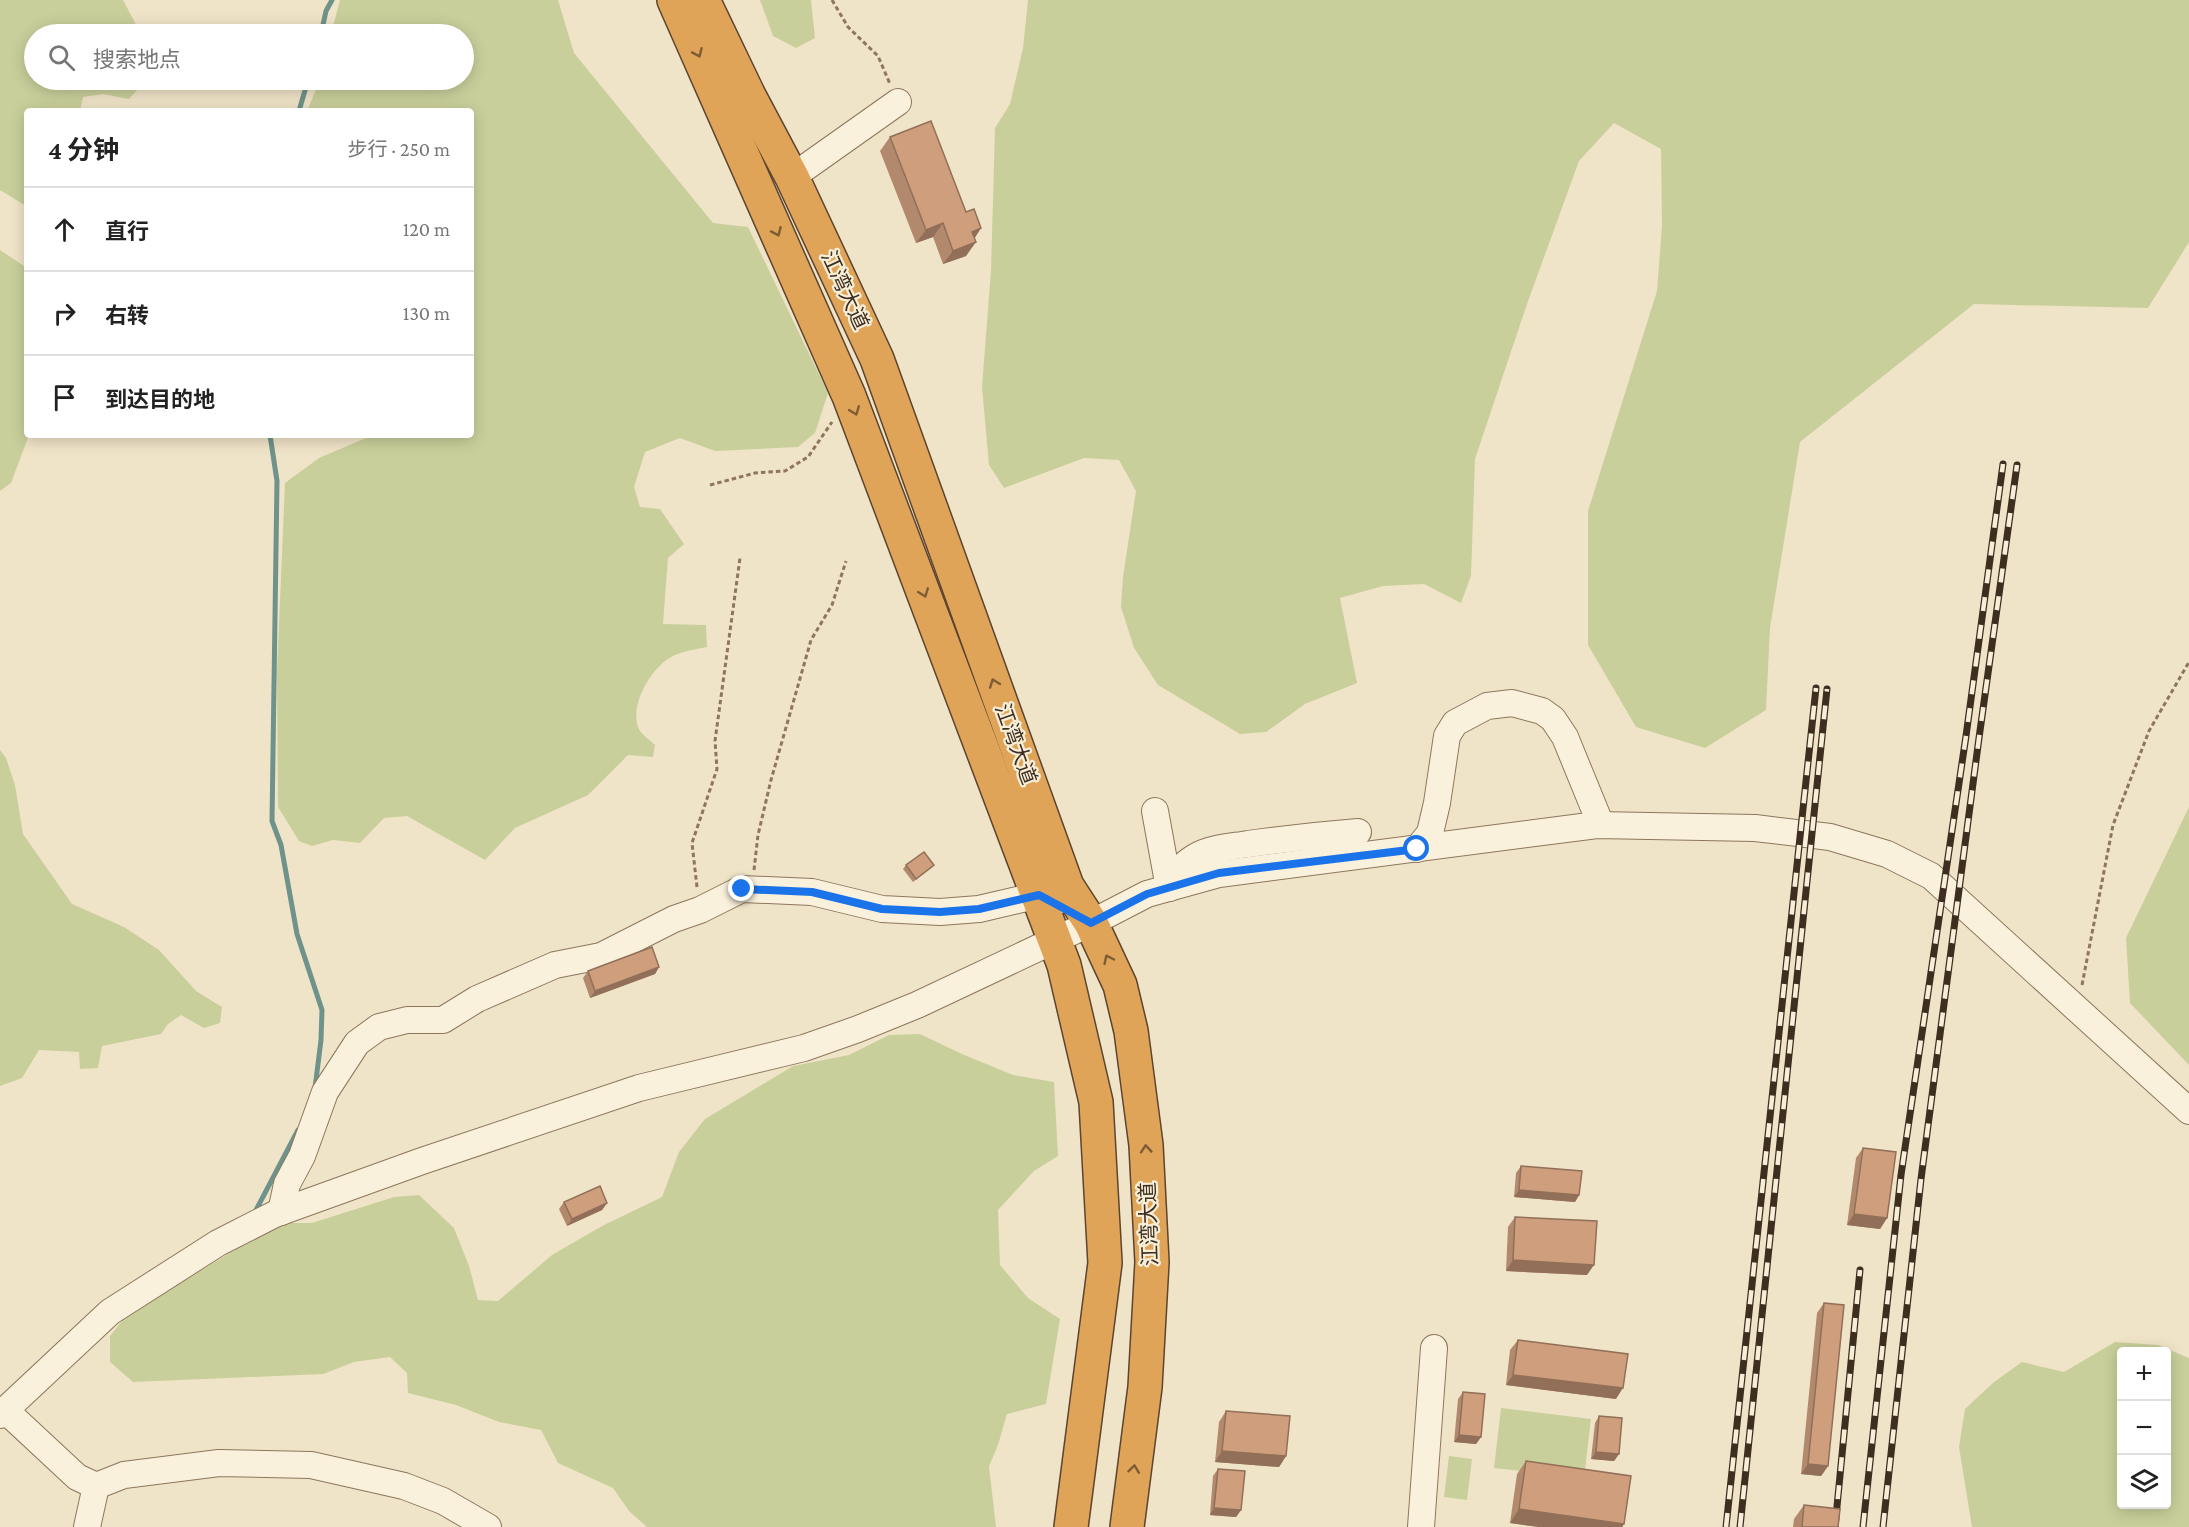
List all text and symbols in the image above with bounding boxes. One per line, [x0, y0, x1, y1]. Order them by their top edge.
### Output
search box [24, 24, 474, 90]
icon: search [45, 41, 78, 74]
text: 搜索地点 [93, 47, 181, 72]
one-way arrow [691, 47, 703, 58]
text: 4 分钟 [48, 136, 119, 165]
text: 步行 · 250 m [348, 138, 450, 160]
icon: ahead [48, 213, 81, 246]
text: 120 m [403, 218, 450, 240]
text: 直行 [105, 219, 149, 244]
one-way arrow [770, 225, 782, 236]
street label: 江湾大道 [816, 247, 874, 333]
icon: right [48, 297, 81, 330]
text: 130 m [403, 302, 450, 324]
text: 右转 [105, 303, 149, 328]
icon: arrive [48, 381, 81, 414]
text: 到达目的地 [105, 387, 215, 412]
one-way arrow [847, 405, 860, 416]
one-way arrow [917, 587, 929, 598]
one-way arrow [989, 678, 1001, 689]
street label: 江湾大道 [990, 700, 1042, 788]
route start [1403, 835, 1429, 861]
route end [728, 875, 754, 901]
one-way arrow [1104, 954, 1116, 965]
one-way arrow [1140, 1144, 1153, 1154]
street label: 江湾大道 [1136, 1182, 1162, 1266]
map controls [2117, 1347, 2171, 1509]
button: + [2117, 1347, 2171, 1401]
button: − [2117, 1401, 2171, 1455]
button: layers [2117, 1455, 2171, 1509]
one-way arrow [1128, 1464, 1140, 1474]

